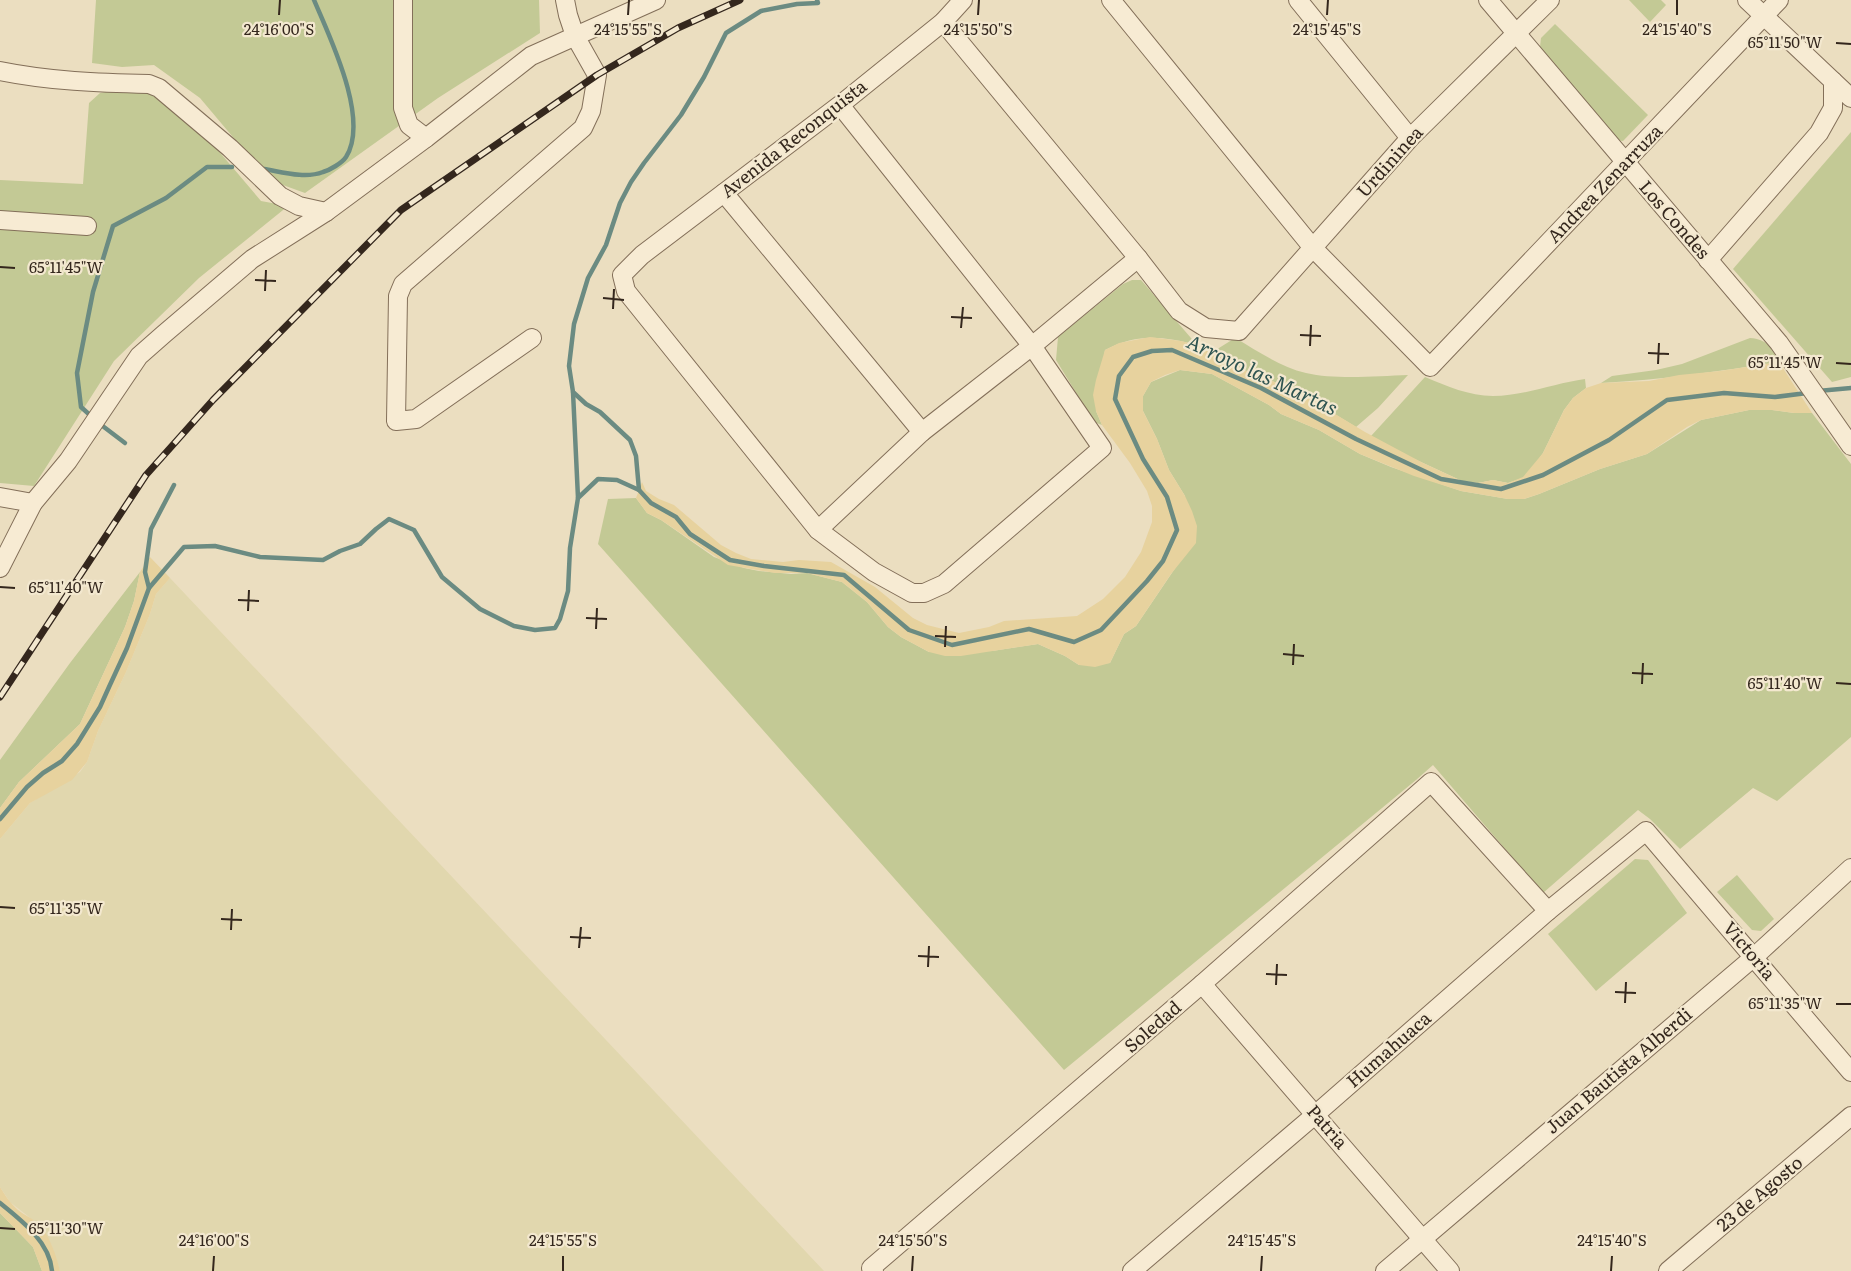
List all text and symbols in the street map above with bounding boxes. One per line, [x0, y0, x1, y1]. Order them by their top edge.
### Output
text: 24°16'00"S [244, 17, 314, 40]
text: 24°15'55"S [594, 17, 662, 40]
text: 24°15'50"S [944, 17, 1012, 40]
text: 24°15'45"S [1293, 17, 1361, 40]
text: 24°15'40"S [1642, 17, 1712, 40]
text: 65°11'50"W [1748, 30, 1823, 53]
street label: Avenida Reconquista [714, 72, 872, 204]
street label: Andrea Zenarruza [1540, 117, 1668, 248]
street label: Urdininea [1349, 119, 1429, 203]
street label: Los Condes [1633, 174, 1717, 264]
text: 65°11'45"W [29, 255, 104, 278]
water label: Arroyo las Martas [1182, 325, 1343, 421]
text: 65°11'45"W [1748, 350, 1823, 373]
text: 65°11'40"W [28, 575, 104, 598]
text: 65°11'40"W [1747, 671, 1823, 694]
text: 65°11'35"W [29, 896, 103, 919]
street label: Victoria [1717, 915, 1783, 986]
text: 65°11'35"W [1748, 991, 1822, 1014]
street label: Soledad [1118, 993, 1186, 1058]
street label: Juan Bautista Alberdi [1539, 1000, 1697, 1139]
street label: Humahuaca [1340, 1004, 1437, 1093]
street label: Patria [1301, 1098, 1355, 1154]
street label: 23 de Agosto [1710, 1149, 1808, 1237]
text: 65°11'30"W [29, 1216, 104, 1239]
text: 24°16'00"S [179, 1228, 249, 1251]
text: 24°15'55"S [529, 1228, 597, 1251]
text: 24°15'50"S [879, 1228, 947, 1251]
text: 24°15'45"S [1228, 1228, 1296, 1251]
text: 24°15'40"S [1577, 1228, 1647, 1251]

